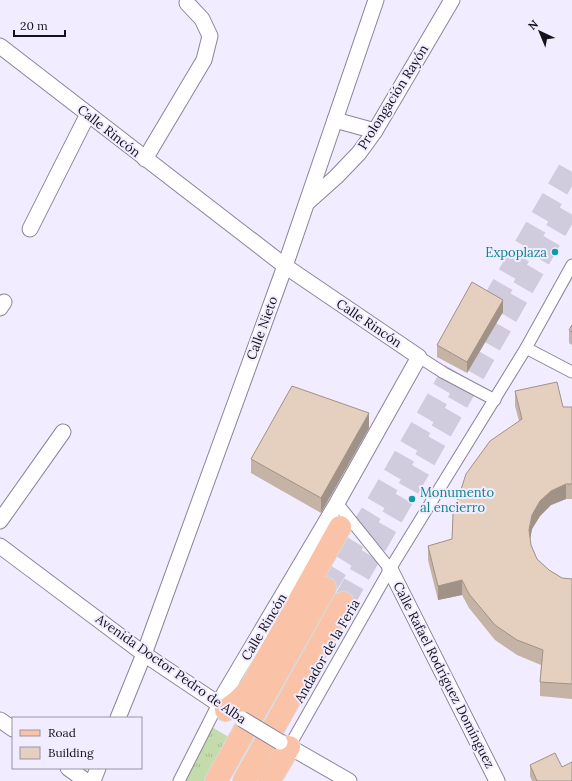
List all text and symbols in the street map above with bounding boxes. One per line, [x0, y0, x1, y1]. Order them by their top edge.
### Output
scale bar [14, 12, 65, 38]
north arrow [520, 12, 560, 52]
text: N [525, 16, 541, 33]
text: 20 m [20, 18, 48, 33]
street label: Prolongación Rayón [354, 41, 432, 153]
street label: Calle Rincón [74, 101, 144, 161]
place label: Expoplaza [485, 244, 547, 261]
marker: Expoplaza [550, 247, 560, 257]
street label: Calle Nieto [243, 293, 281, 362]
street label: Calle Rincón [333, 295, 405, 351]
place label: Monumento al encierro [420, 484, 495, 516]
marker: Monumento al encierro [407, 494, 417, 504]
street label: Calle Rafael Rodríguez Domínguez [389, 579, 499, 771]
street label: Calle Rincón [237, 590, 291, 664]
street label: Andador de la Feria [290, 596, 364, 707]
street label: Avenida Doctor Pedro de Alba [92, 610, 250, 728]
legend [12, 717, 142, 769]
text: Road [48, 725, 76, 740]
text: Building [48, 745, 94, 760]

